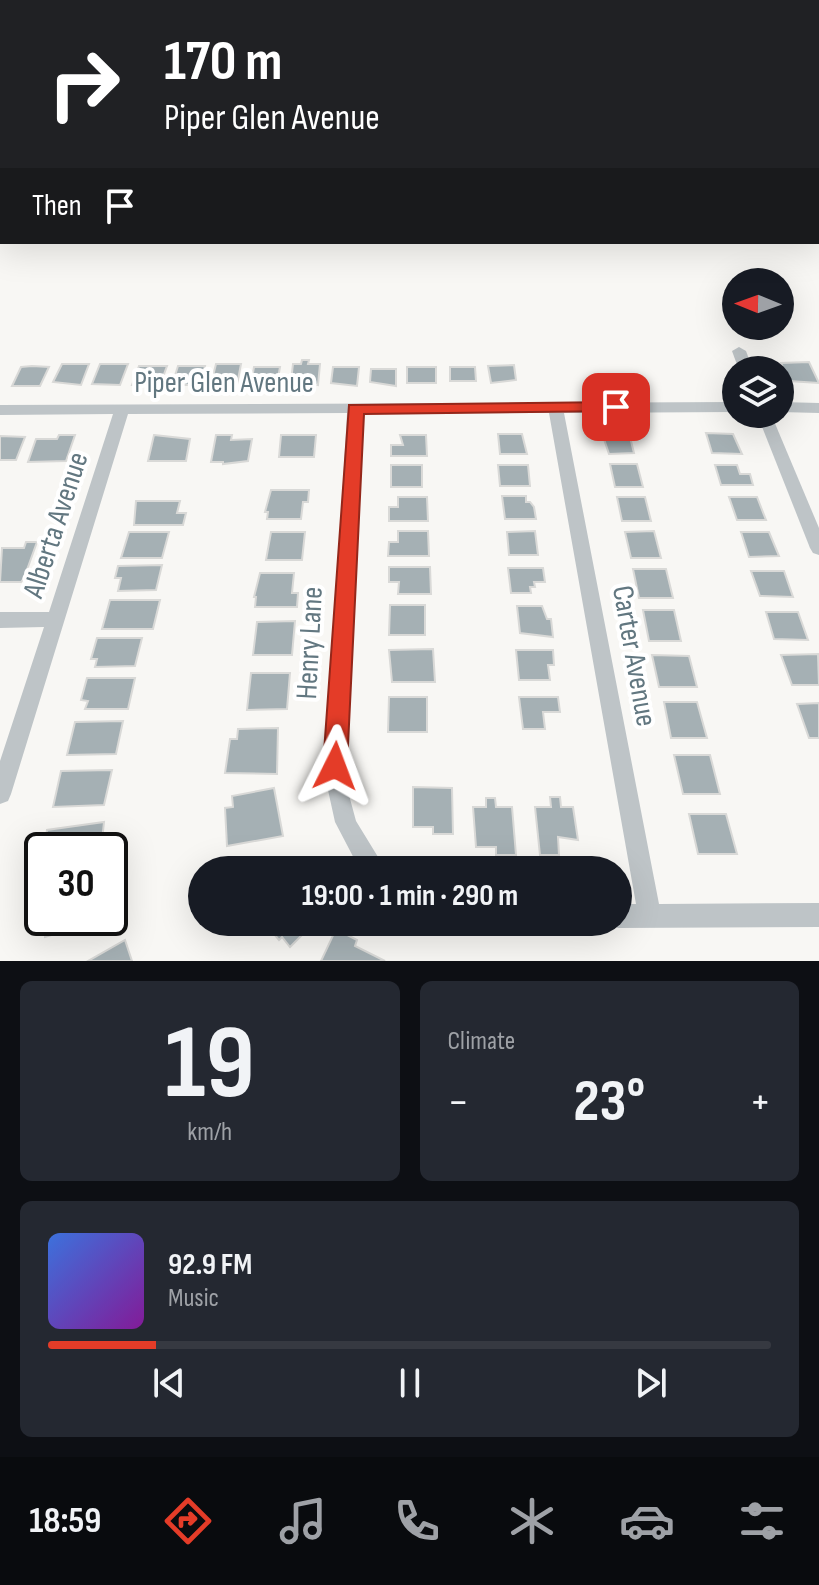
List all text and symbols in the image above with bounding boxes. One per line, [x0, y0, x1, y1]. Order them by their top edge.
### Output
text: 170 m [164, 29, 282, 96]
icon: right [32, 32, 136, 136]
text: Piper Glen Avenue [164, 97, 380, 140]
icon: arrive [98, 184, 142, 228]
text: Then [32, 188, 82, 224]
north arrow [722, 268, 794, 340]
map controls [722, 268, 794, 428]
button: layers [722, 356, 794, 428]
street label: Piper Glen Avenue [134, 365, 314, 401]
pin [582, 373, 650, 441]
icon: arrive [594, 385, 638, 429]
street label: Alberta Avenue [15, 448, 96, 603]
street label: Carter Avenue [604, 583, 664, 729]
street label: Henry Lane [289, 586, 331, 700]
position arrow [293, 724, 377, 808]
speed limit sign: 30 [24, 832, 128, 936]
text: 19:00 · 1 min · 290 m [302, 878, 518, 914]
text: 19 [165, 1002, 255, 1127]
text: Climate [448, 1026, 515, 1057]
text: 23° [573, 1066, 645, 1138]
text: − [448, 1076, 469, 1129]
text: + [749, 1076, 771, 1129]
text: km/h [187, 1117, 232, 1148]
text: 92.9 FM [168, 1247, 252, 1283]
text: Music [168, 1283, 219, 1314]
icon: previous [147, 1361, 191, 1405]
icon: pause [388, 1361, 432, 1405]
icon: next [629, 1361, 673, 1405]
icon: directions [160, 1493, 216, 1549]
icon: music [275, 1493, 331, 1549]
icon: phone [389, 1493, 445, 1549]
icon: climate [504, 1493, 560, 1549]
icon: car [619, 1493, 675, 1549]
icon: filters [734, 1493, 790, 1549]
text: 18:59 [29, 1500, 101, 1543]

